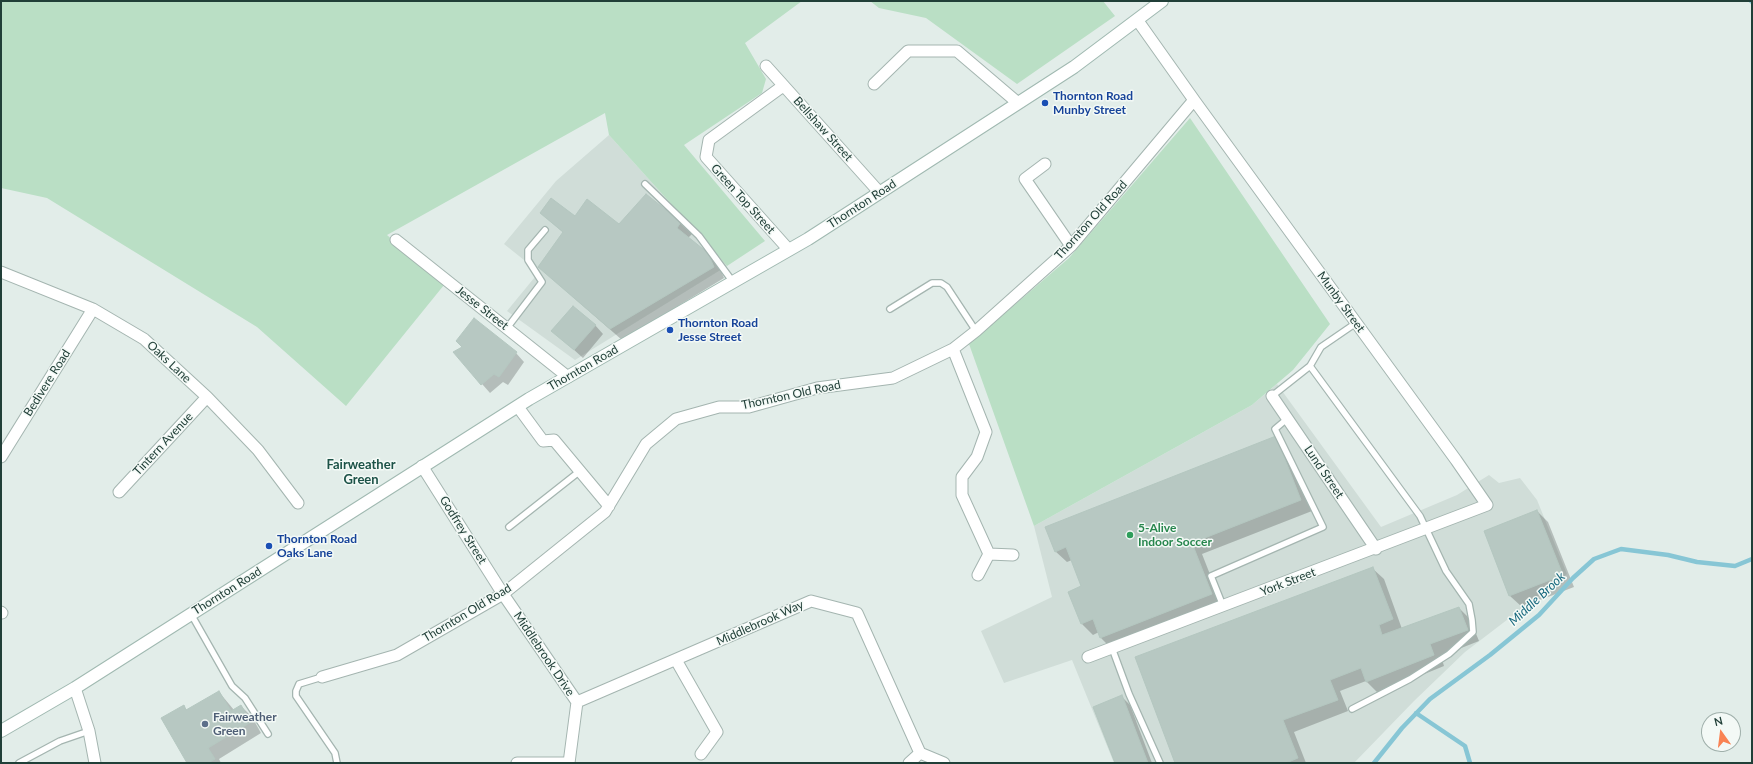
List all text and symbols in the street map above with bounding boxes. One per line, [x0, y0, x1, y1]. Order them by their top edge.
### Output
place label: Thornton Road Munby Street [1053, 89, 1133, 117]
street label: Bellshaw Street [790, 94, 856, 164]
marker: Thornton Road Munby Street [1040, 98, 1050, 108]
street label: Green Top Street [708, 161, 778, 237]
street label: Thornton Road [825, 176, 899, 232]
street label: Thornton Old Road [1052, 178, 1130, 262]
street label: Munby Street [1314, 269, 1368, 335]
street label: Jesse Street [453, 283, 511, 333]
place label: Thornton Road Jesse Street [678, 316, 758, 344]
marker: Thornton Road Jesse Street [665, 325, 675, 335]
street label: Oaks Lane [144, 338, 194, 386]
street label: Thornton Road [545, 342, 621, 394]
street label: Bedivere Road [21, 347, 73, 419]
street label: Thornton Old Road [740, 377, 842, 413]
street label: Tintern Avenue [130, 409, 196, 479]
street label: Lund Street [1301, 443, 1347, 501]
district label: Fairweather Green [327, 457, 395, 488]
street label: Godfrey Street [436, 493, 490, 567]
place label: 5-Alive Indoor Soccer [1138, 521, 1212, 549]
marker: 5-Alive Indoor Soccer [1125, 530, 1135, 540]
place label: Thornton Road Oaks Lane [277, 532, 357, 560]
marker: Thornton Road Oaks Lane [264, 541, 274, 551]
street label: Thornton Road [190, 564, 264, 618]
street label: York Street [1258, 565, 1318, 599]
water label: Middle Brook [1505, 569, 1569, 629]
street label: Thornton Old Road [420, 581, 514, 645]
street label: Middlebrook Way [714, 597, 806, 649]
street label: Middlebrook Drive [510, 609, 578, 699]
place label: Fairweather Green [213, 710, 277, 738]
north arrow [1701, 712, 1741, 752]
text: N [1713, 714, 1724, 728]
marker: Fairweather Green [200, 719, 210, 729]

